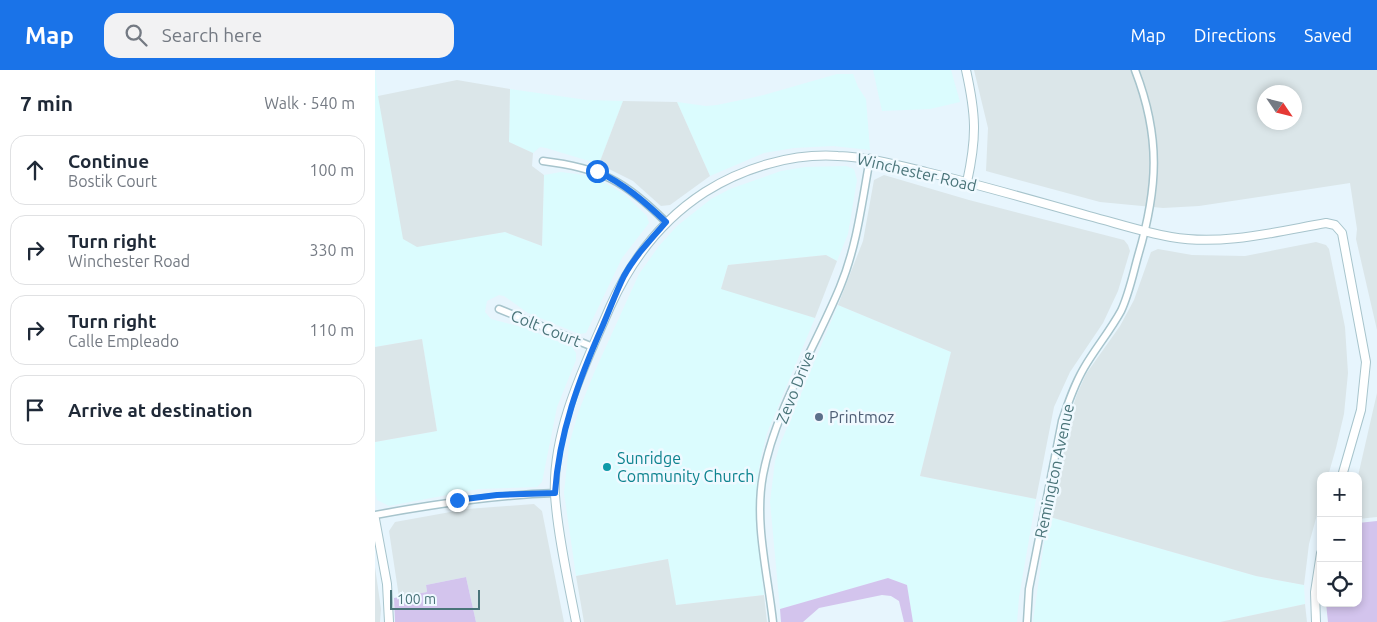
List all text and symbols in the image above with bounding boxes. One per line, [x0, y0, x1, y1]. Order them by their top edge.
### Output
search box [104, 13, 454, 58]
icon: search [122, 21, 150, 49]
text: Map [25, 22, 74, 49]
text: Search here [162, 24, 262, 46]
text: Map [1130, 25, 1166, 45]
text: Directions [1194, 25, 1276, 45]
text: Saved [1304, 25, 1352, 45]
north arrow [1257, 85, 1302, 130]
text: 7 min [20, 91, 73, 115]
text: Walk · 540 m [264, 94, 355, 112]
street label: Winchester Road [855, 149, 979, 195]
text: Continue [68, 150, 149, 172]
icon: ahead [21, 156, 49, 184]
route start [586, 160, 609, 183]
text: 100 m [309, 161, 354, 179]
text: Bostik Court [68, 172, 157, 190]
text: Turn right [68, 230, 156, 252]
icon: right [21, 236, 49, 264]
text: 330 m [309, 241, 354, 259]
text: Winchester Road [68, 252, 190, 270]
street label: Colt Court [508, 306, 584, 350]
text: Turn right [68, 310, 156, 332]
icon: right [21, 316, 49, 344]
text: 110 m [309, 321, 354, 339]
text: Calle Empleado [68, 332, 179, 350]
street label: Zevo Drive [772, 348, 818, 426]
icon: arrive [21, 396, 49, 424]
text: Arrive at destination [68, 399, 253, 421]
street label: Remington Avenue [1031, 402, 1077, 540]
place label: Printmoz [829, 408, 894, 426]
marker: Printmoz [813, 411, 825, 423]
place label: Sunridge Community Church [617, 449, 754, 485]
marker: Sunridge Community Church [601, 461, 613, 473]
map controls [1317, 472, 1362, 607]
button: + [1317, 472, 1362, 517]
route end [446, 489, 469, 512]
button: − [1317, 517, 1362, 562]
button: locate [1317, 562, 1362, 607]
scale bar [390, 587, 480, 610]
text: 100 m [397, 591, 436, 607]

